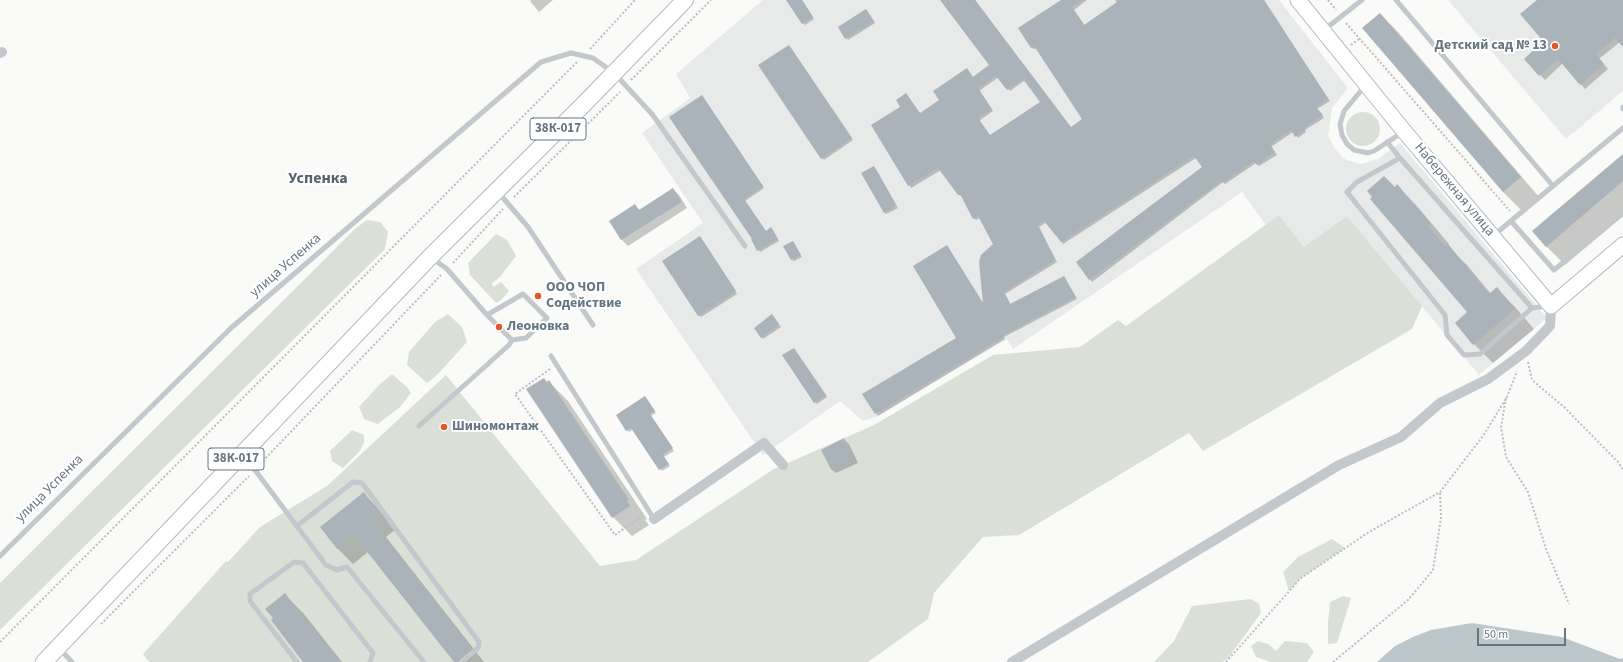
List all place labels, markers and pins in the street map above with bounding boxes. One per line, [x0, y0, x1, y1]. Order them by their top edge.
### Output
place label: Детский сад № 13 [1434, 38, 1547, 54]
marker: Детский сад № 13 [1550, 41, 1560, 51]
place label: ООО ЧОП Содействие [546, 280, 622, 312]
marker: ООО ЧОП Содействие [533, 291, 543, 301]
place label: Леоновка [507, 319, 569, 335]
marker: Леоновка [494, 322, 504, 332]
place label: Шиномонтаж [452, 419, 539, 435]
marker: Шиномонтаж [439, 422, 449, 432]

